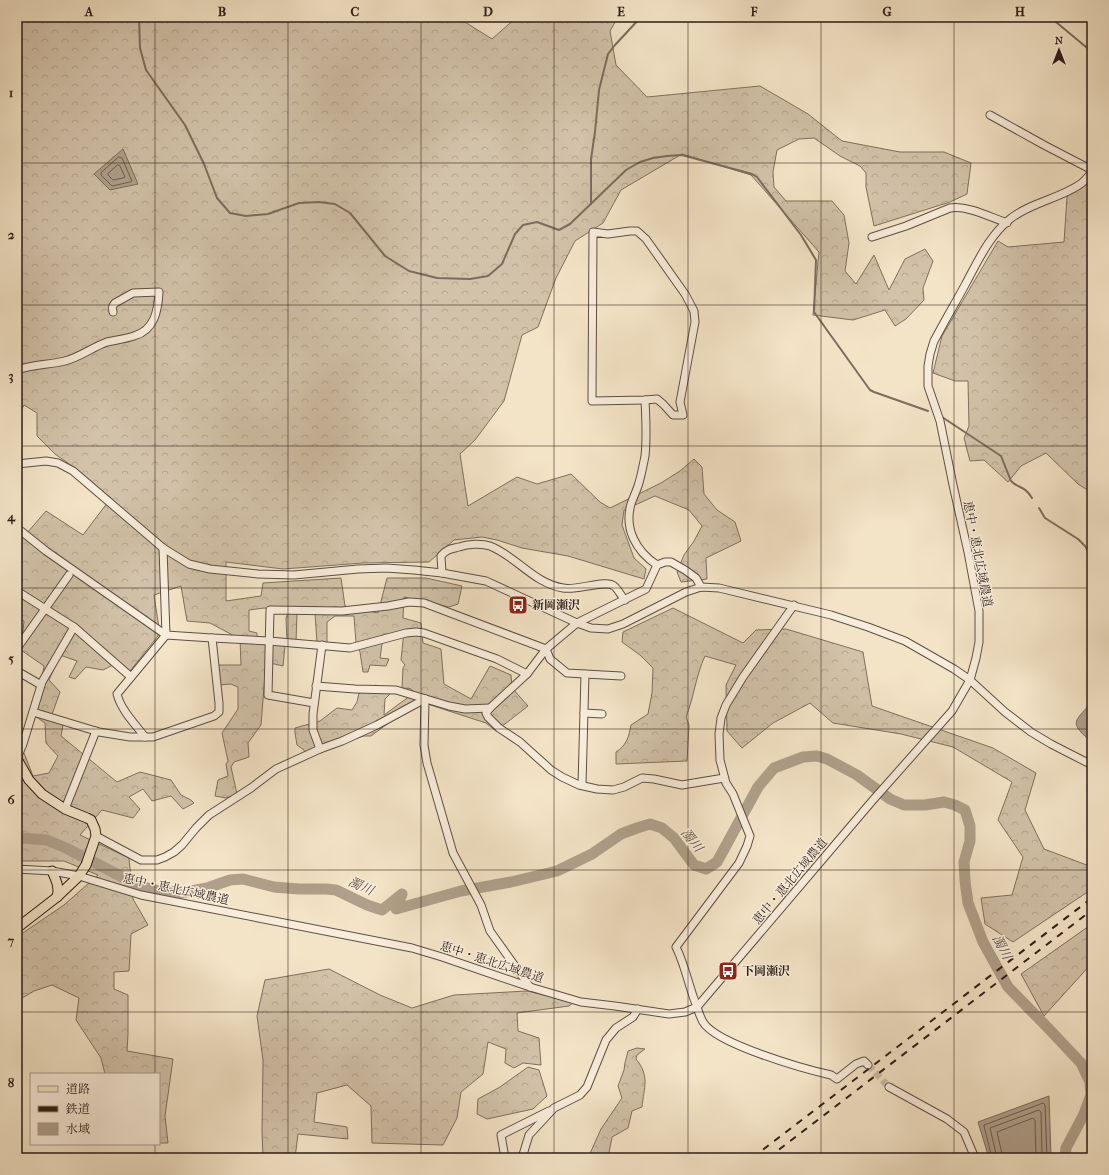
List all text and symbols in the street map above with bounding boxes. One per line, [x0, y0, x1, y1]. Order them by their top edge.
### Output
text: A [84, 4, 94, 19]
text: B [218, 4, 227, 19]
text: C [351, 4, 360, 19]
text: D [483, 4, 493, 19]
text: E [617, 4, 625, 19]
text: F [750, 4, 758, 19]
text: G [882, 4, 892, 19]
text: H [1015, 4, 1026, 19]
north arrow [1039, 30, 1079, 70]
text: N [1055, 34, 1064, 47]
text: 1 [9, 85, 14, 100]
text: 2 [8, 227, 15, 242]
text: 3 [8, 368, 14, 384]
street label: 恵中・恵北広域農道 [961, 500, 995, 608]
text: 4 [6, 509, 16, 525]
bus stop icon: 新岡瀬沢 [507, 594, 529, 616]
place label: 新岡瀬沢 [532, 598, 580, 612]
text: 5 [8, 651, 14, 666]
text: 6 [7, 792, 15, 807]
water label: 濁川 [678, 825, 707, 856]
street label: 恵中・恵北広域農道 [750, 835, 830, 927]
street label: 恵中・恵北広域農道 [122, 871, 230, 907]
water label: 濁川 [346, 874, 378, 899]
water label: 濁川 [989, 932, 1016, 964]
text: 7 [7, 933, 15, 948]
street label: 恵中・恵北広域農道 [438, 939, 546, 985]
bus stop icon: 下岡瀬沢 [717, 960, 739, 982]
place label: 下岡瀬沢 [742, 964, 790, 978]
legend [30, 1073, 160, 1145]
text: 8 [8, 1075, 15, 1090]
text: 道路 [66, 1082, 90, 1096]
text: 鉄道 [65, 1102, 90, 1116]
text: 水域 [66, 1122, 90, 1136]

